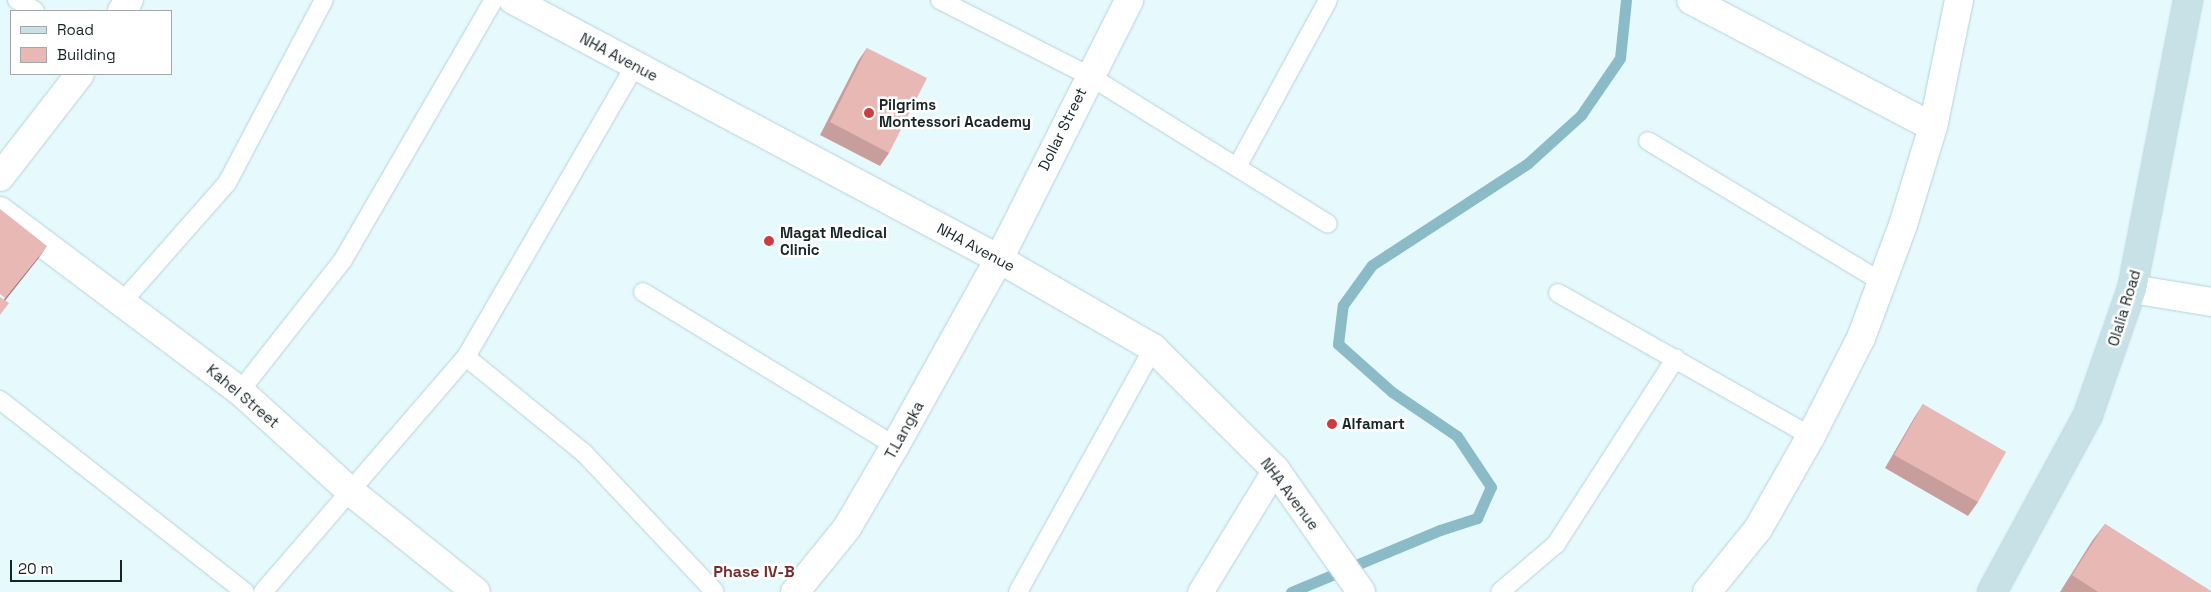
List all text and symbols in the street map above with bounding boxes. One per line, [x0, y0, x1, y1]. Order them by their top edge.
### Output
legend [10, 10, 172, 75]
text: Road [57, 20, 94, 39]
street label: NHA Avenue [577, 29, 661, 85]
text: Building [57, 45, 116, 64]
street label: Dollar Street [1034, 84, 1090, 174]
place label: Pilgrims Montessori Academy [879, 95, 1031, 130]
marker: Pilgrims Montessori Academy [863, 107, 875, 119]
street label: NHA Avenue [934, 219, 1018, 275]
place label: Magat Medical Clinic [780, 223, 887, 258]
marker: Magat Medical Clinic [762, 234, 776, 248]
street label: Olalia Road [2104, 268, 2144, 348]
street label: Kahel Street [203, 360, 283, 432]
street label: T.Langka [881, 398, 927, 462]
place label: Alfamart [1342, 415, 1405, 433]
marker: Alfamart [1326, 418, 1338, 430]
street label: NHA Avenue [1257, 454, 1323, 534]
scale bar [12, 550, 125, 582]
text: 20 m [18, 559, 53, 578]
district label: Phase IV-B [713, 562, 795, 582]

